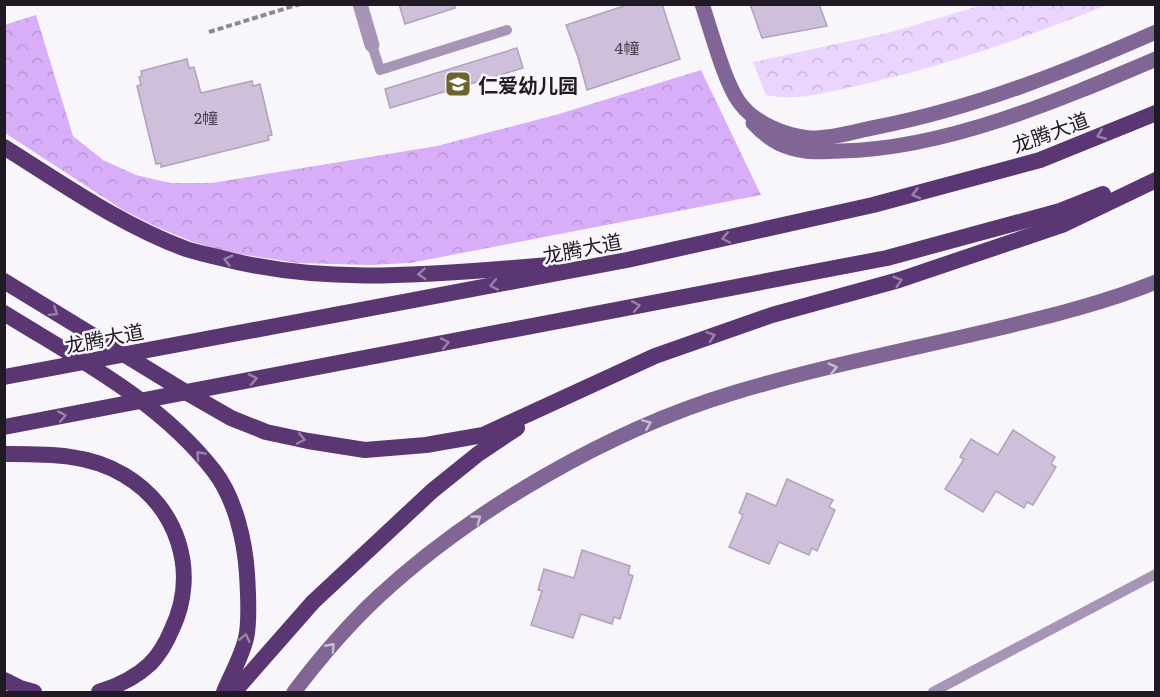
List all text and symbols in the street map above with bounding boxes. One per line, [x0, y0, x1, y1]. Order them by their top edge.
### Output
house number: 4幢 [615, 35, 639, 59]
school or university icon: 仁爱幼儿园 [443, 69, 473, 99]
place label: 仁爱幼儿园 [478, 69, 578, 99]
street label: 龙腾大道 [1007, 103, 1093, 159]
house number: 2幢 [194, 105, 218, 129]
one-way arrow [1097, 128, 1108, 140]
one-way arrow [911, 186, 921, 199]
street label: 龙腾大道 [540, 225, 624, 269]
one-way arrow [721, 231, 731, 244]
one-way arrow [223, 255, 234, 267]
one-way arrow [417, 267, 426, 280]
one-way arrow [892, 276, 903, 288]
one-way arrow [489, 278, 499, 291]
one-way arrow [631, 300, 641, 313]
one-way arrow [47, 305, 58, 316]
street label: 龙腾大道 [62, 315, 146, 359]
one-way arrow [705, 331, 716, 344]
one-way arrow [440, 337, 450, 350]
one-way arrow [828, 362, 838, 375]
one-way arrow [248, 373, 258, 386]
one-way arrow [57, 410, 67, 423]
one-way arrow [641, 420, 652, 432]
one-way arrow [295, 432, 305, 445]
one-way arrow [196, 452, 207, 462]
one-way arrow [471, 516, 482, 527]
one-way arrow [237, 633, 250, 643]
one-way arrow [324, 643, 335, 654]

